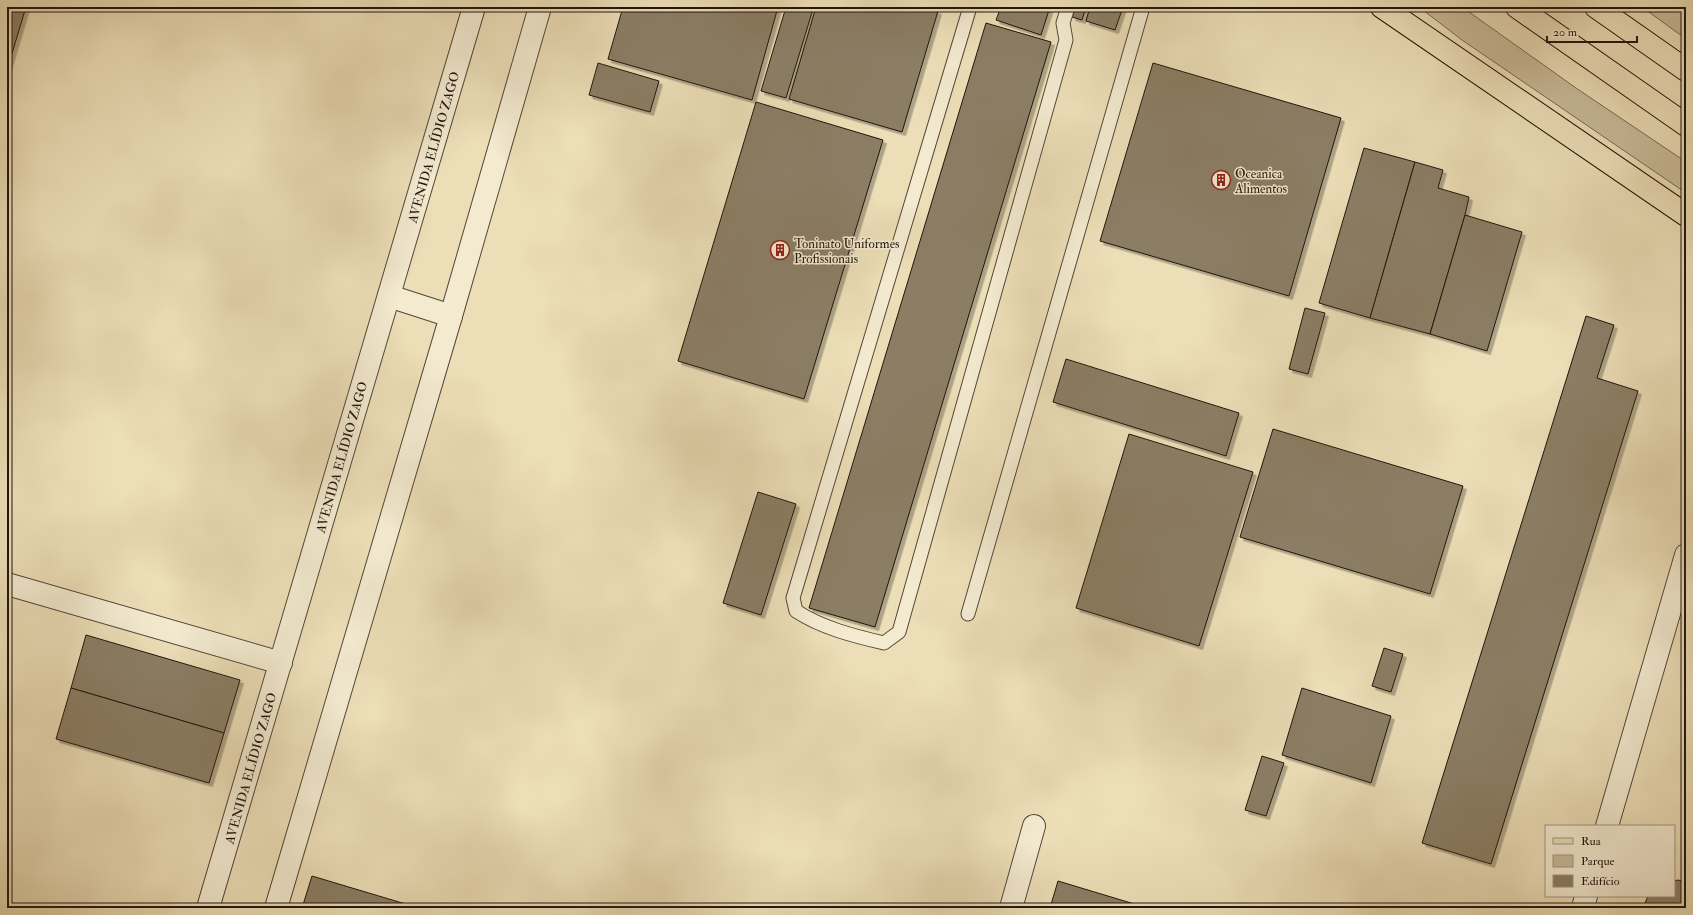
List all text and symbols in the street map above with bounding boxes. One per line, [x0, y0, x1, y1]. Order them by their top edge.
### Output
scale bar [1547, 18, 1637, 44]
text: 20 m [1553, 25, 1578, 40]
street label: AVENIDA ELÍDIO ZAGO [403, 70, 463, 226]
place label: Oceanica Alimentos [1234, 166, 1288, 197]
building icon: Oceanica Alimentos [1210, 169, 1232, 191]
place label: Toninato Uniformes Profissionais [794, 236, 900, 267]
building icon: Toninato Uniformes Profissionais [769, 239, 791, 261]
street label: AVENIDA ELÍDIO ZAGO [311, 380, 371, 536]
street label: AVENIDA ELÍDIO ZAGO [220, 691, 280, 847]
legend [1545, 825, 1675, 897]
text: Rua [1581, 834, 1602, 849]
text: Parque [1581, 854, 1615, 869]
text: Edifício [1581, 874, 1620, 889]

